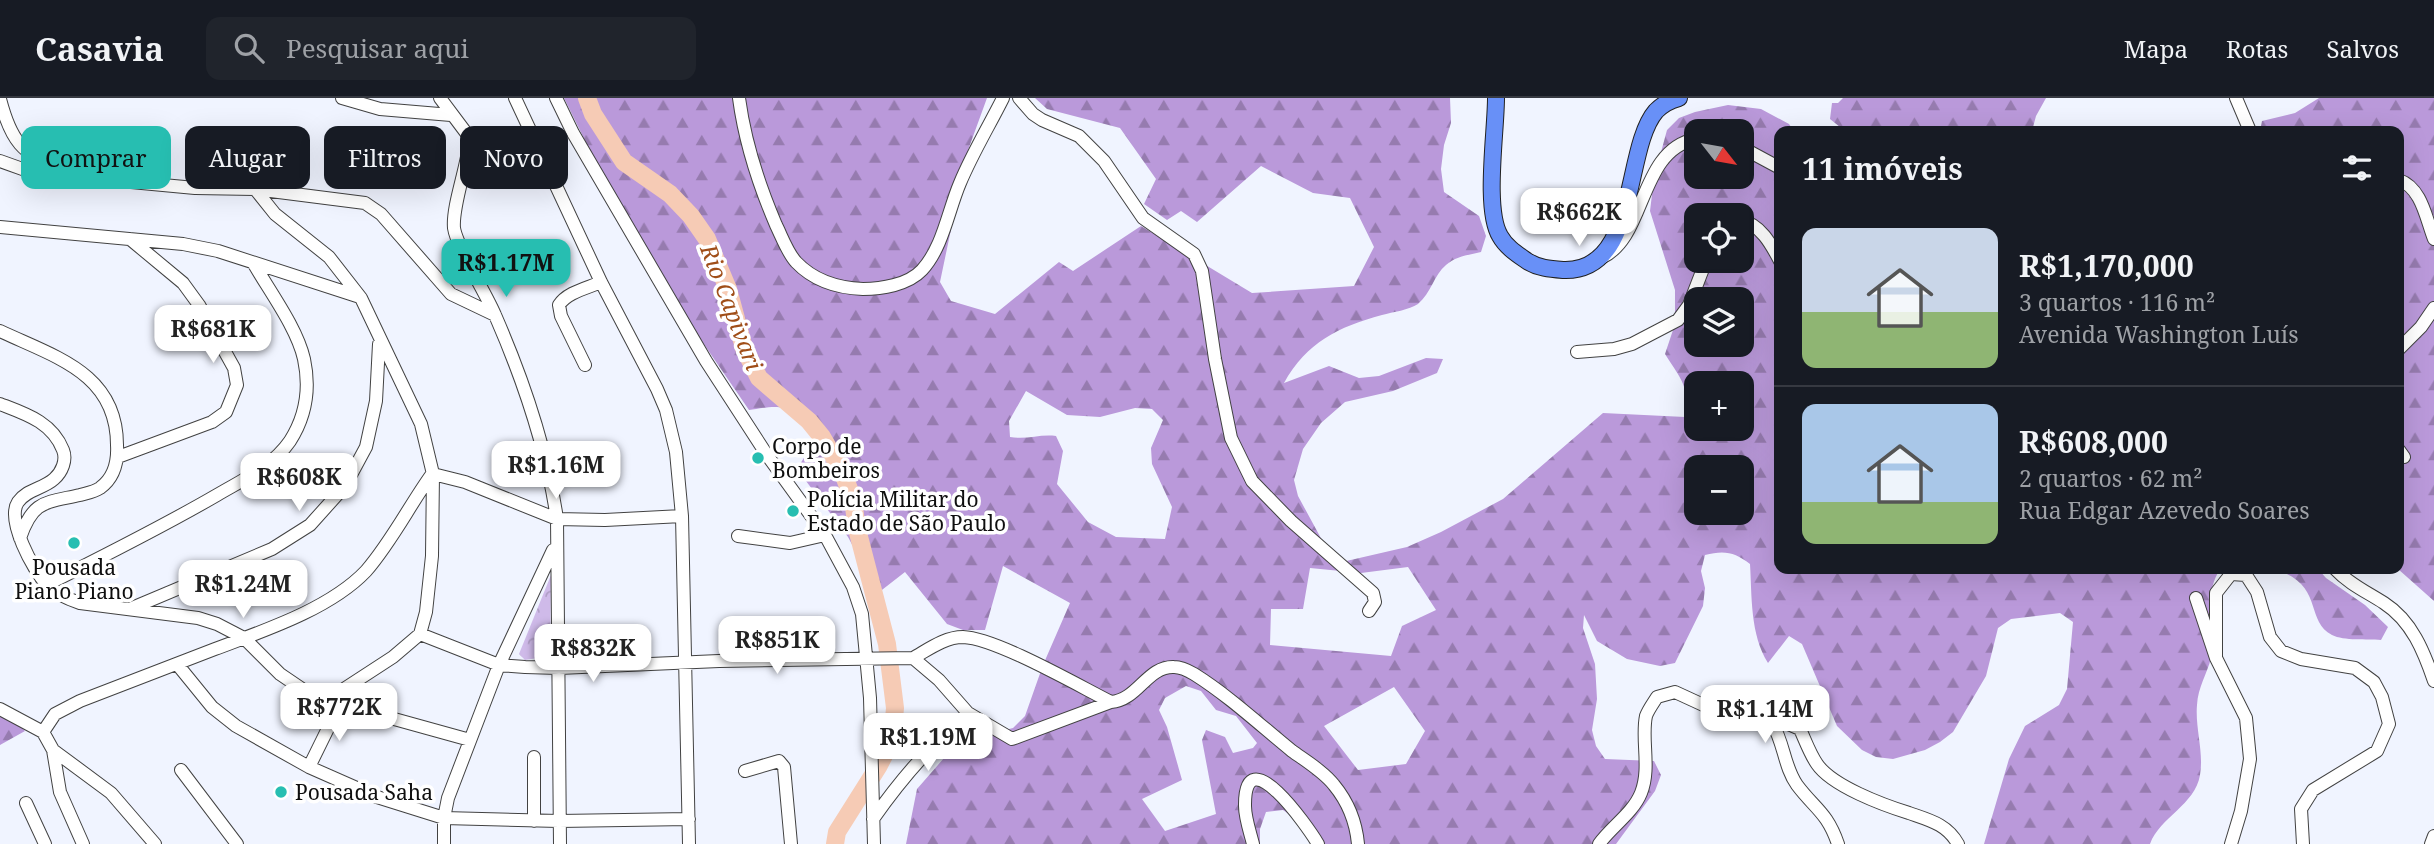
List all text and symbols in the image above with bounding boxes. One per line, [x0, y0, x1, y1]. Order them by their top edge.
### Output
search box [206, 17, 696, 80]
text: Casavia [35, 26, 164, 71]
icon: search [230, 29, 268, 67]
text: Pesquisar aqui [286, 30, 469, 66]
text: Mapa [2124, 32, 2188, 65]
text: Rotas [2226, 32, 2288, 65]
text: Salvos [2326, 32, 2399, 65]
north arrow [1684, 119, 1754, 189]
map controls [1684, 119, 1754, 525]
chip: Comprar [21, 126, 171, 189]
chip: Alugar [185, 126, 310, 189]
chip: Filtros [324, 126, 446, 189]
chip: Novo [460, 126, 568, 189]
text: 11 imóveis [1802, 148, 1963, 189]
icon: filters [2338, 149, 2376, 187]
pin: R$662K [1522, 188, 1636, 248]
text: R$662K [1536, 195, 1622, 227]
button: locate [1684, 203, 1754, 273]
water label: Rio Capivari [693, 238, 771, 375]
pin: R$1.17M [441, 240, 571, 299]
text: R$1,170,000 [2019, 245, 2194, 286]
text: R$1.17M [457, 246, 555, 278]
icon: home [1858, 256, 1942, 340]
text: 3 quartos · 116 m² [2019, 286, 2215, 318]
button: layers [1684, 287, 1754, 357]
pin: R$681K [156, 306, 270, 365]
text: R$681K [170, 312, 256, 344]
text: Avenida Washington Luís [2019, 318, 2299, 350]
button: + [1684, 371, 1754, 441]
text: R$608,000 [2019, 421, 2168, 462]
place label: Corpo de Bombeiros [772, 432, 880, 484]
icon: home [1858, 432, 1942, 516]
pin: R$1.16M [491, 442, 621, 501]
text: R$1.16M [507, 448, 605, 480]
marker: Corpo de Bombeiros [750, 450, 766, 466]
pin: R$608K [242, 454, 356, 513]
button: − [1684, 455, 1754, 525]
text: R$608K [256, 460, 342, 492]
text: 2 quartos · 62 m² [2019, 462, 2202, 494]
place label: Polícia Militar do Estado de São Paulo [807, 485, 1006, 537]
text: Rua Edgar Azevedo Soares [2019, 494, 2310, 526]
marker: Polícia Militar do Estado de São Paulo [785, 503, 801, 519]
marker: Pousada Piano Piano [66, 535, 82, 551]
place label: Pousada Piano Piano [14, 553, 134, 605]
pin: R$1.24M [178, 560, 308, 620]
text: R$1.24M [194, 567, 292, 599]
pin: R$851K [720, 616, 834, 676]
text: R$851K [734, 623, 820, 655]
pin: R$832K [536, 624, 650, 684]
text: R$832K [550, 631, 636, 663]
pin: R$772K [282, 684, 396, 743]
pin: R$1.14M [1700, 686, 1830, 745]
text: R$772K [296, 690, 382, 722]
text: R$1.14M [1716, 692, 1814, 724]
pin: R$1.19M [863, 714, 993, 773]
text: R$1.19M [879, 720, 977, 752]
place label: Pousada Saha [295, 778, 433, 806]
marker: Pousada Saha [273, 784, 289, 800]

